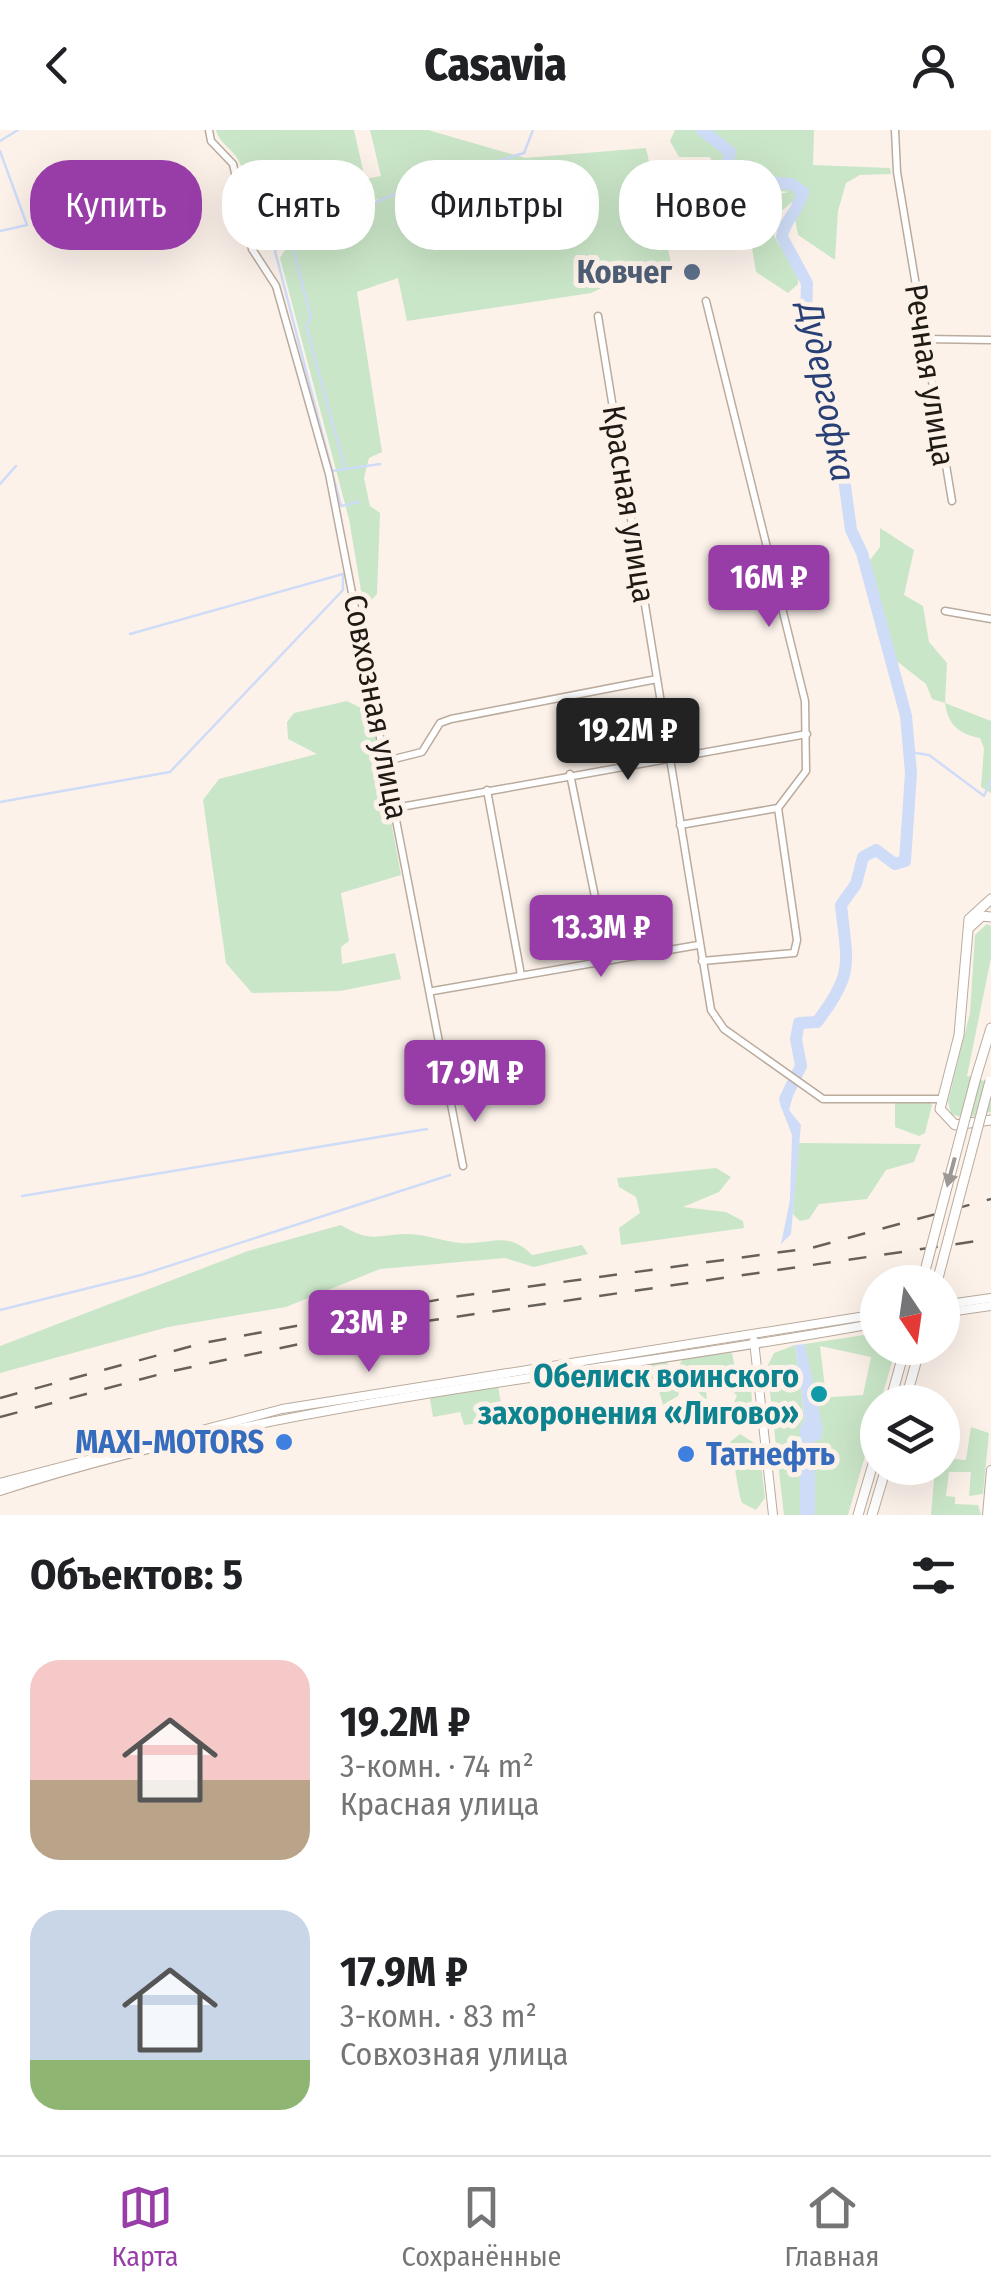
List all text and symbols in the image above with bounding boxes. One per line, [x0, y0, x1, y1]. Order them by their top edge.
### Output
icon: back [30, 38, 85, 93]
text: Casavia [424, 38, 567, 92]
icon: person [906, 38, 961, 93]
chip: Купить [30, 160, 202, 250]
chip: Снять [222, 160, 375, 250]
chip: Фильтры [395, 160, 599, 250]
chip: Новое [619, 160, 782, 250]
place label: Ковчег [577, 253, 672, 291]
marker: Ковчег [681, 261, 703, 283]
street label: Речная улица [897, 281, 963, 469]
water label: Дудергофка [789, 296, 865, 485]
street label: Красная улица [595, 403, 663, 605]
pin: 16M ₽ [699, 545, 839, 630]
text: 16M ₽ [730, 558, 808, 596]
street label: Совхозная улица [336, 591, 416, 823]
pin: 19.2M ₽ [536, 698, 720, 783]
text: 19.2M ₽ [578, 711, 678, 749]
pin: 13.3M ₽ [509, 895, 693, 980]
text: 13.3M ₽ [552, 908, 650, 946]
pin: 17.9M ₽ [383, 1040, 567, 1125]
text: 17.9M ₽ [426, 1053, 524, 1091]
one-way arrow [943, 1156, 959, 1187]
north arrow [860, 1265, 960, 1365]
map controls [860, 1265, 960, 1485]
pin: 23M ₽ [299, 1290, 439, 1375]
text: 23M ₽ [331, 1303, 407, 1341]
place label: Обелиск воинского захоронения «Лигово» [478, 1357, 799, 1432]
marker: Обелиск воинского захоронения «Лигово» [808, 1383, 830, 1405]
button: layers [860, 1385, 960, 1485]
place label: MAXI-MOTORS [75, 1423, 264, 1461]
marker: MAXI-MOTORS [273, 1431, 295, 1453]
place label: Татнефть [706, 1435, 835, 1473]
marker: Татнефть [675, 1443, 697, 1465]
icon: filters [906, 1548, 961, 1603]
text: Объектов: 5 [30, 1550, 243, 1600]
text: 19.2M ₽ [340, 1697, 470, 1747]
icon: home [110, 1700, 230, 1820]
text: 3-комн. · 74 m² [340, 1747, 534, 1785]
text: Красная улица [340, 1785, 540, 1823]
text: 17.9M ₽ [340, 1947, 468, 1997]
icon: home [110, 1950, 230, 2070]
text: 3-комн. · 83 m² [340, 1997, 537, 2035]
text: Совхозная улица [340, 2035, 568, 2073]
tab: Карта [112, 2180, 178, 2273]
tab: Сохранённые [402, 2180, 561, 2273]
tab: Главная [785, 2180, 879, 2273]

